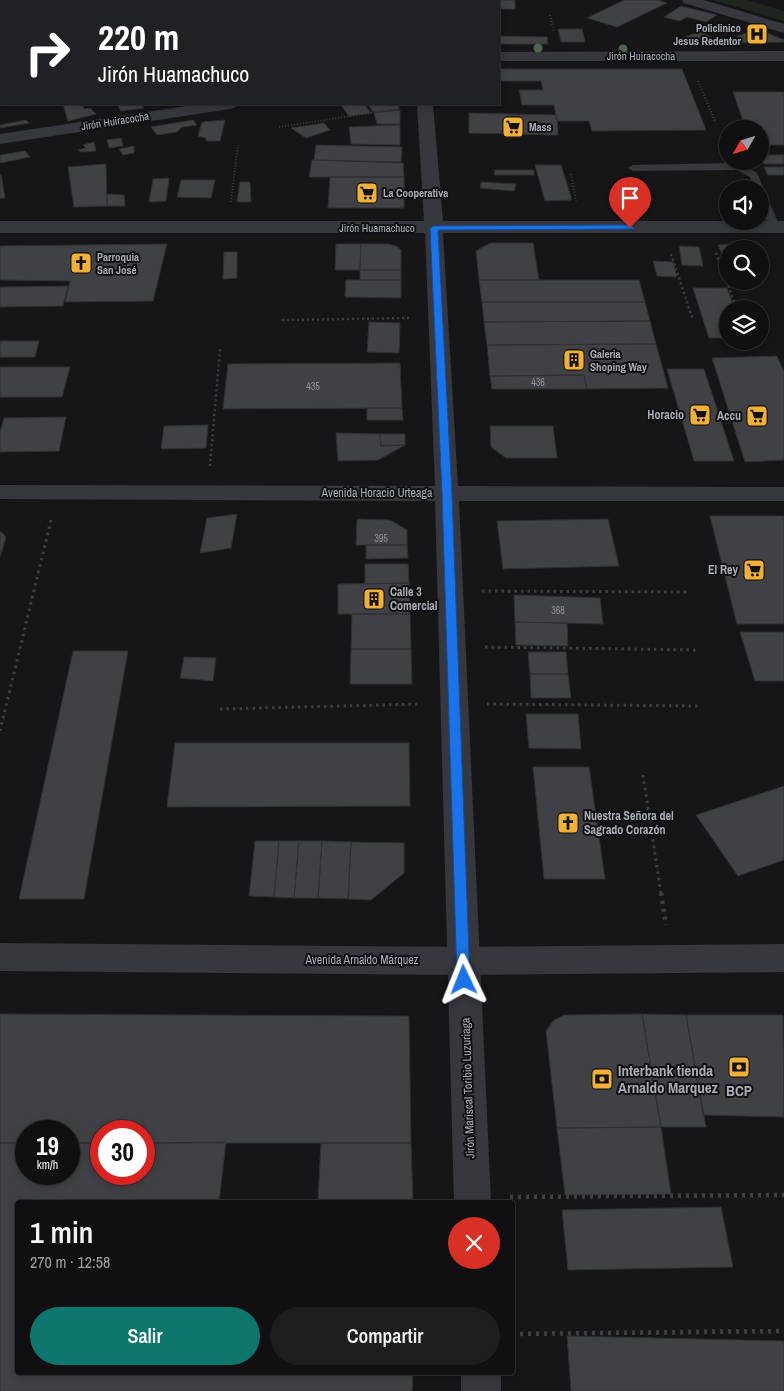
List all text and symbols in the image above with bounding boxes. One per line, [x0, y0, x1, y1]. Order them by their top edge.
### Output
text: 220 m [98, 14, 179, 61]
icon: right [15, 20, 80, 85]
place label: Policlinico Jesus Redentor [673, 21, 741, 48]
hospital icon: Policlinico Jesus Redentor [745, 22, 769, 46]
street label: Jirón Huiracocha [607, 49, 675, 63]
text: Jirón Huamachuco [98, 59, 249, 89]
street label: Jirón Huiracocha [80, 109, 150, 133]
supermarket icon: Mass [501, 115, 525, 139]
place label: Mass [529, 120, 552, 134]
north arrow [719, 120, 769, 170]
map controls [719, 120, 769, 350]
pin [609, 177, 651, 228]
button: sound [719, 180, 769, 230]
supermarket icon: La Cooperativa [355, 181, 379, 205]
icon: arrive [616, 184, 644, 212]
place label: La Cooperativa [383, 186, 448, 200]
street label: Jirón Huamachuco [339, 221, 415, 235]
button: search [719, 240, 769, 290]
place label: Parroquia San José [97, 250, 139, 277]
church icon: Parroquia San José [69, 251, 93, 275]
button: layers [719, 300, 769, 350]
place label: Galeria Shoping Way [590, 347, 647, 374]
building icon: Galeria Shoping Way [562, 348, 586, 372]
house number: 436 [531, 376, 545, 389]
house number: 435 [306, 380, 320, 393]
supermarket icon: Horacio [688, 403, 712, 427]
supermarket icon: Accu [745, 404, 769, 428]
place label: Horacio [647, 407, 684, 423]
place label: Accu [717, 408, 741, 424]
street label: Avenida Horacio Urteaga [321, 485, 433, 501]
house number: 395 [374, 532, 388, 545]
supermarket icon: El Rey [742, 558, 766, 582]
place label: El Rey [708, 562, 739, 578]
place label: Calle 3 Comercial [390, 584, 438, 614]
building icon: Calle 3 Comercial [362, 587, 386, 611]
house number: 368 [551, 604, 565, 617]
place label: Nuestra Señora del Sagrado Corazón [584, 808, 674, 838]
church icon: Nuestra Señora del Sagrado Corazón [556, 811, 580, 835]
street label: Avenida Arnaldo Márquez [304, 952, 419, 968]
position arrow [437, 953, 489, 1005]
street label: Jirón Mariscal Toribio Luzuriaga [458, 1017, 478, 1159]
bank icon: BCP [727, 1055, 751, 1079]
place label: Interbank tienda Arnaldo Marquez [618, 1060, 718, 1098]
bank icon: Interbank tienda Arnaldo Marquez [590, 1067, 614, 1091]
place label: BCP [726, 1080, 752, 1101]
speed limit sign: 30 [90, 1120, 155, 1185]
text: 19 [36, 1129, 59, 1163]
text: km/h [37, 1157, 58, 1173]
text: 1 min [30, 1212, 93, 1252]
button: close [448, 1217, 500, 1269]
text: 270 m · 12:58 [30, 1251, 110, 1273]
button: Salir [30, 1307, 260, 1365]
button: Compartir [270, 1307, 500, 1365]

